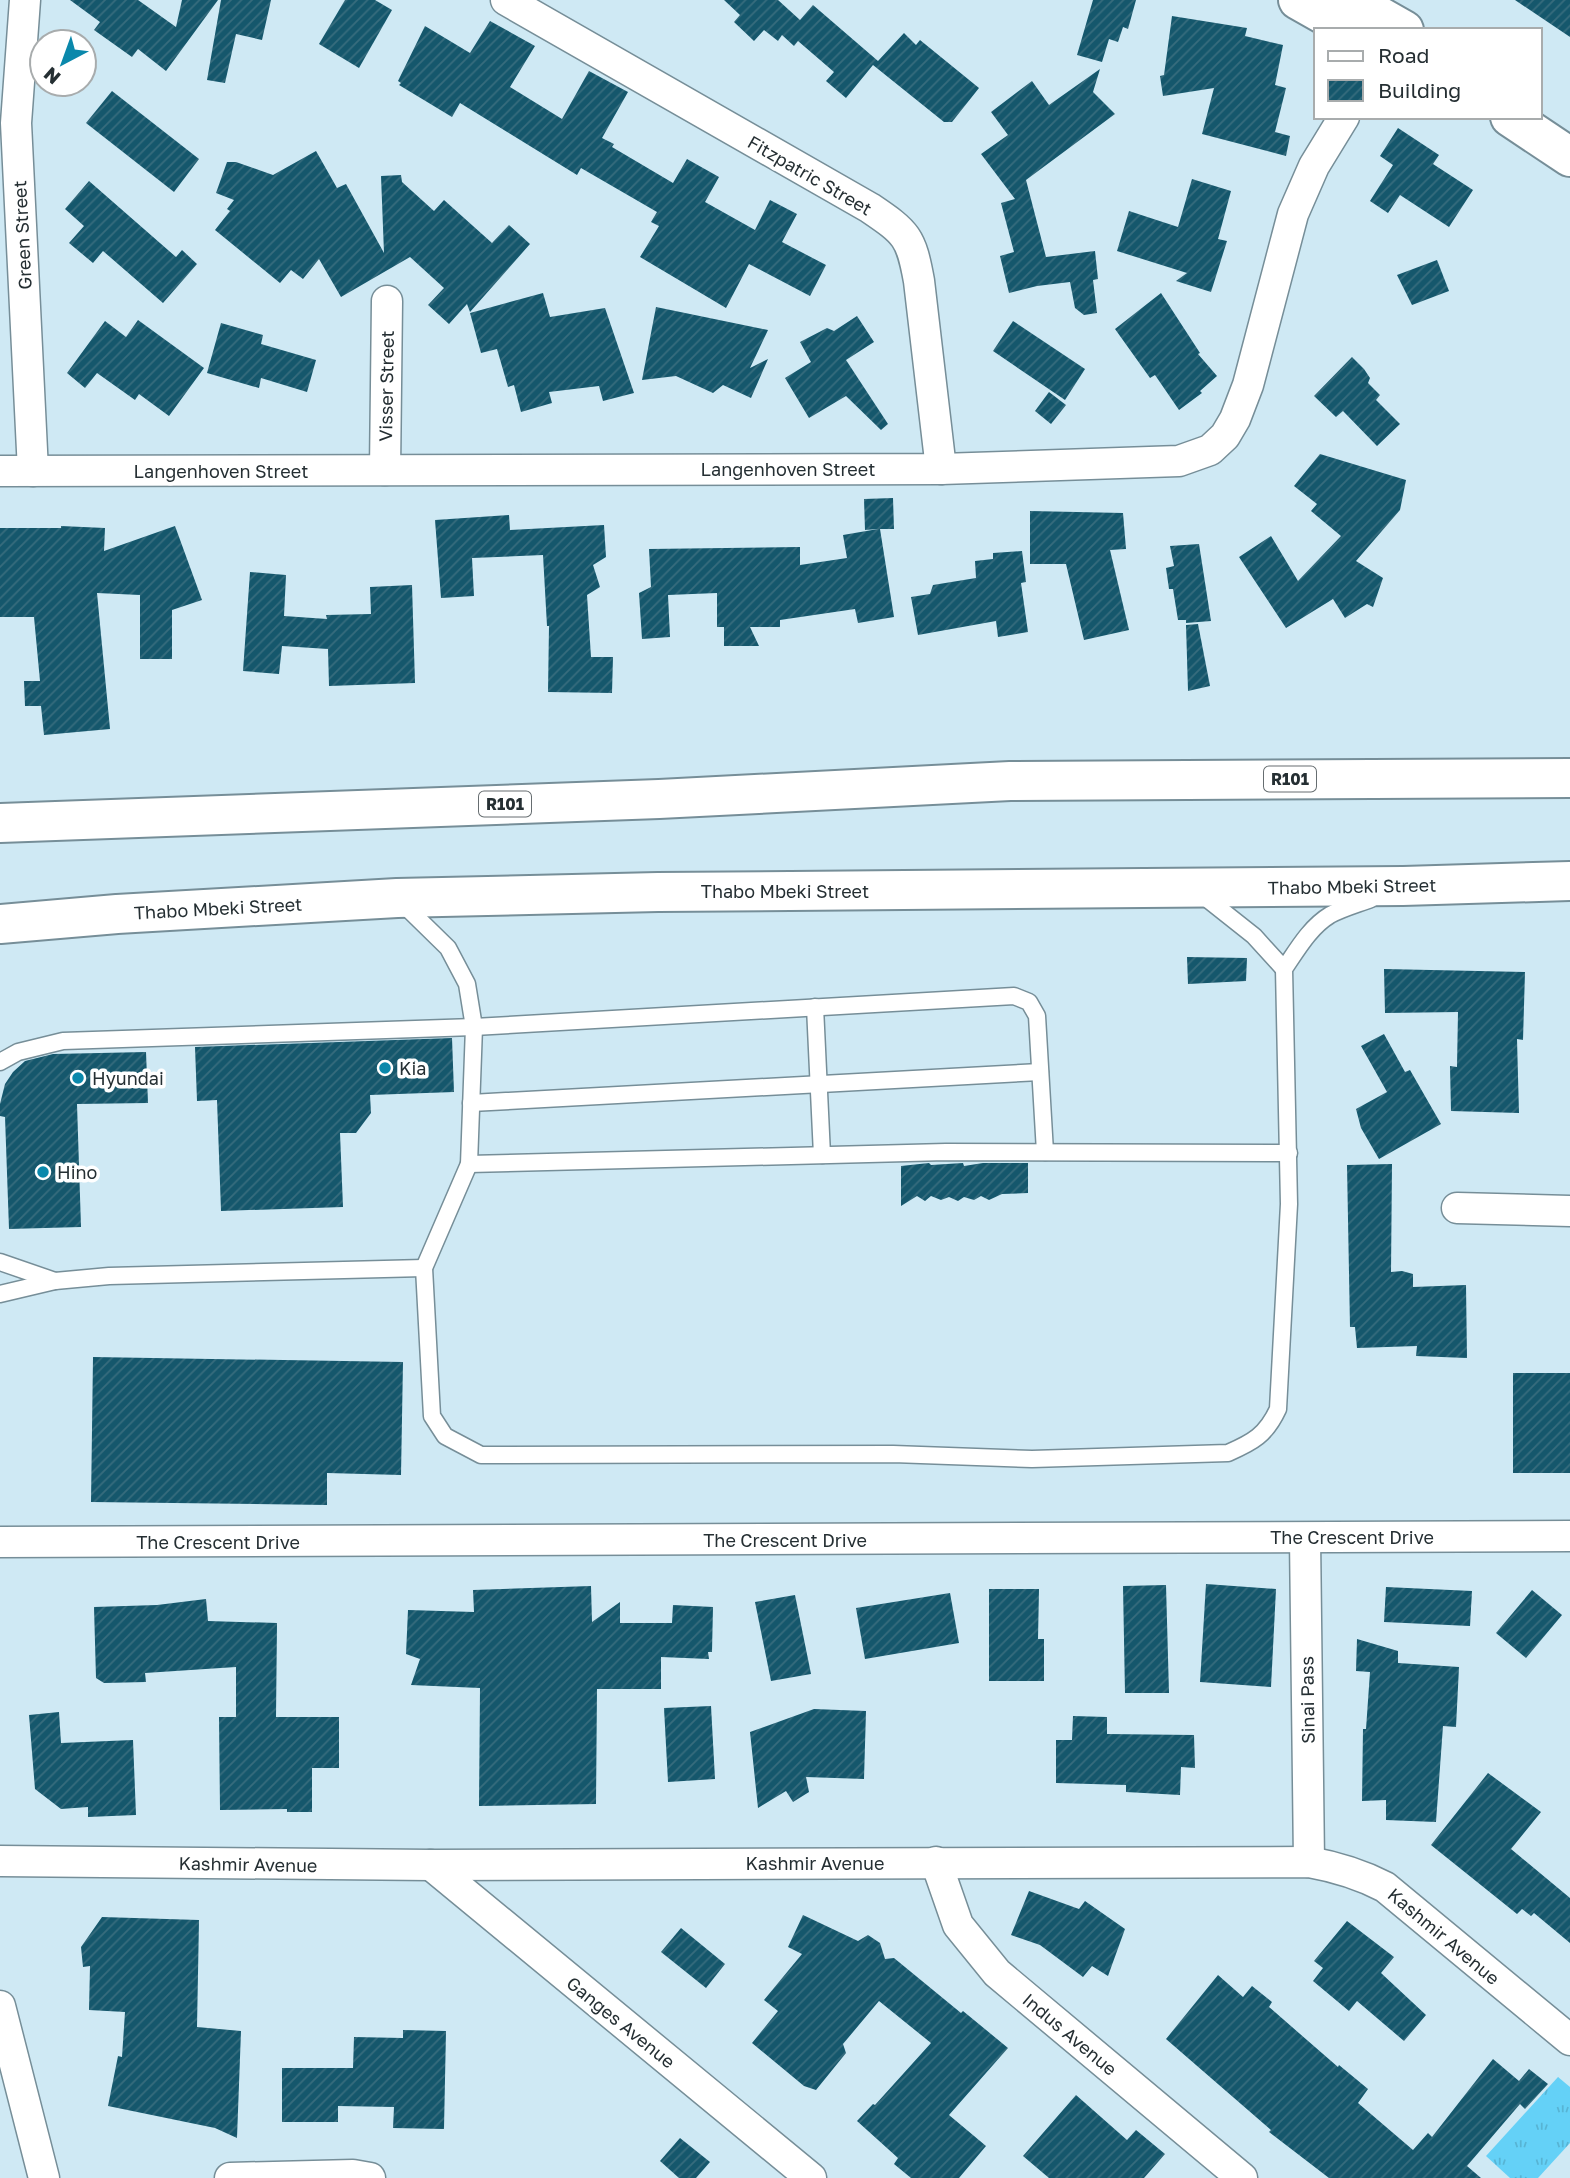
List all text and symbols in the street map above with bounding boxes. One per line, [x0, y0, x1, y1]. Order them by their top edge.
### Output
north arrow [28, 28, 98, 98]
legend [1314, 28, 1542, 119]
text: Road [1378, 42, 1429, 68]
text: N [39, 63, 65, 90]
text: Building [1378, 77, 1461, 103]
street label: Fitzpatric Street [744, 130, 876, 220]
street label: Green Street [8, 180, 36, 290]
street label: Visser Street [374, 330, 398, 442]
street label: Langenhoven Street [701, 458, 875, 480]
street label: Langenhoven Street [134, 460, 308, 482]
road number: R101 [1264, 766, 1316, 792]
road number: R101 [479, 792, 531, 817]
street label: Thabo Mbeki Street [1268, 874, 1436, 898]
street label: Thabo Mbeki Street [701, 880, 869, 902]
street label: Thabo Mbeki Street [133, 893, 303, 923]
place label: Kia [399, 1057, 426, 1079]
marker: Kia [377, 1060, 393, 1076]
place label: Hyundai [92, 1067, 164, 1089]
marker: Hyundai [70, 1070, 86, 1086]
place label: Hino [57, 1161, 97, 1183]
marker: Hino [35, 1164, 51, 1180]
street label: The Crescent Drive [1270, 1526, 1434, 1548]
street label: The Crescent Drive [703, 1529, 867, 1551]
street label: The Crescent Drive [136, 1531, 300, 1553]
street label: Sinai Pass [1295, 1656, 1319, 1744]
street label: Kashmir Avenue [178, 1852, 318, 1876]
street label: Kashmir Avenue [746, 1852, 884, 1874]
street label: Kashmir Avenue [1384, 1883, 1504, 1989]
street label: Ganges Avenue [562, 1972, 680, 2072]
street label: Indus Avenue [1018, 1988, 1122, 2080]

